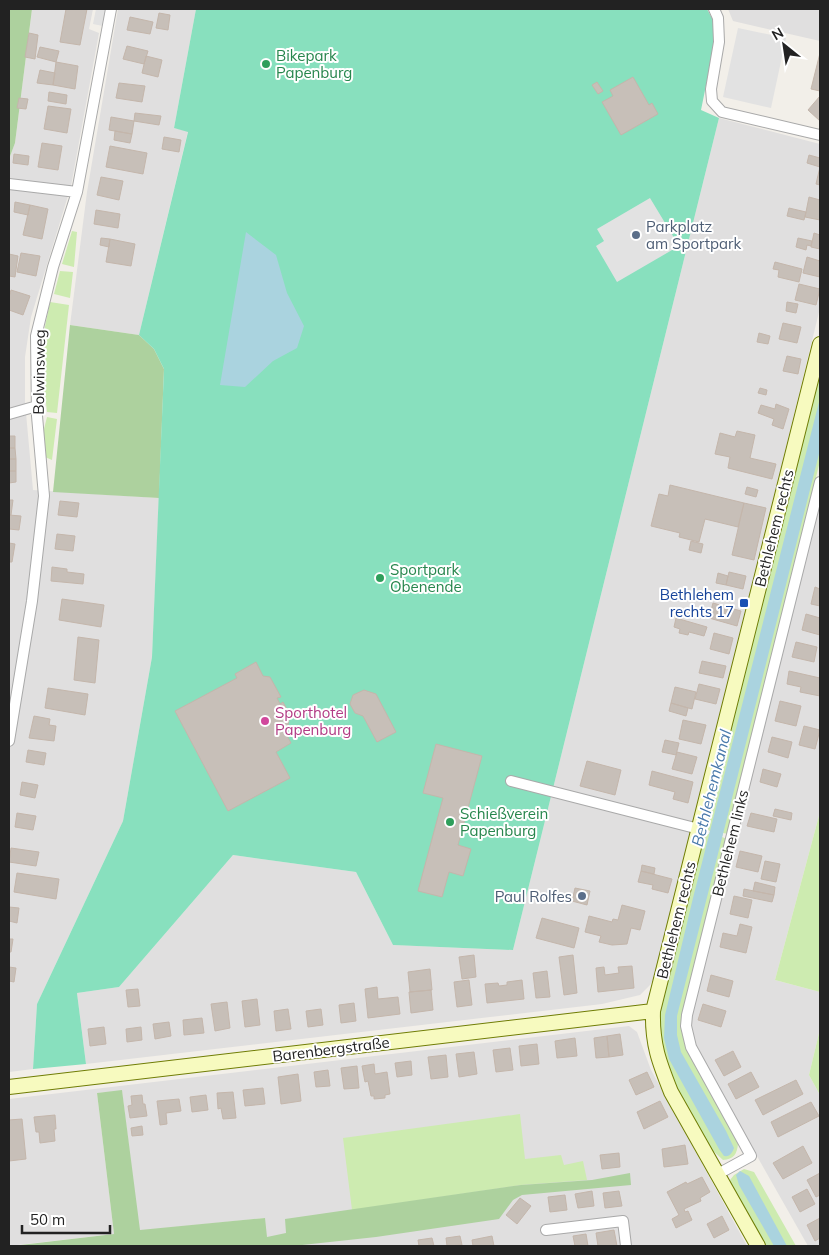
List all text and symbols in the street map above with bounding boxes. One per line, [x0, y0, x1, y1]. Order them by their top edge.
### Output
north arrow [759, 20, 809, 70]
text: N [768, 23, 787, 44]
place label: Bikepark Papenburg [276, 46, 352, 82]
marker: Bikepark Papenburg [260, 58, 272, 70]
place label: Parkplatz am Sportpark [646, 217, 742, 253]
marker: Parkplatz am Sportpark [630, 229, 642, 241]
street label: Bolwinsweg [29, 329, 49, 415]
street label: Bethlehem rechts [750, 467, 798, 589]
place label: Sportpark Obenende [390, 560, 462, 596]
marker: Sportpark Obenende [374, 572, 386, 584]
place label: Bethlehem rechts 17 [660, 585, 734, 621]
marker: Bethlehem rechts 17 [738, 597, 750, 609]
place label: Sporthotel Papenburg [275, 703, 351, 739]
marker: Sporthotel Papenburg [259, 715, 271, 727]
water label: Bethlehemkanal [687, 727, 735, 849]
street label: Bethlehem links [708, 788, 752, 898]
place label: Schießverein Papenburg [460, 804, 548, 840]
marker: Schießverein Papenburg [444, 816, 456, 828]
street label: Bethlehem rechts [652, 859, 700, 981]
place label: Paul Rolfes [495, 887, 572, 906]
marker: Paul Rolfes [576, 890, 588, 902]
street label: Barenbergstraße [271, 1032, 391, 1066]
scale bar [22, 1202, 110, 1234]
text: 50 m [30, 1210, 65, 1229]

